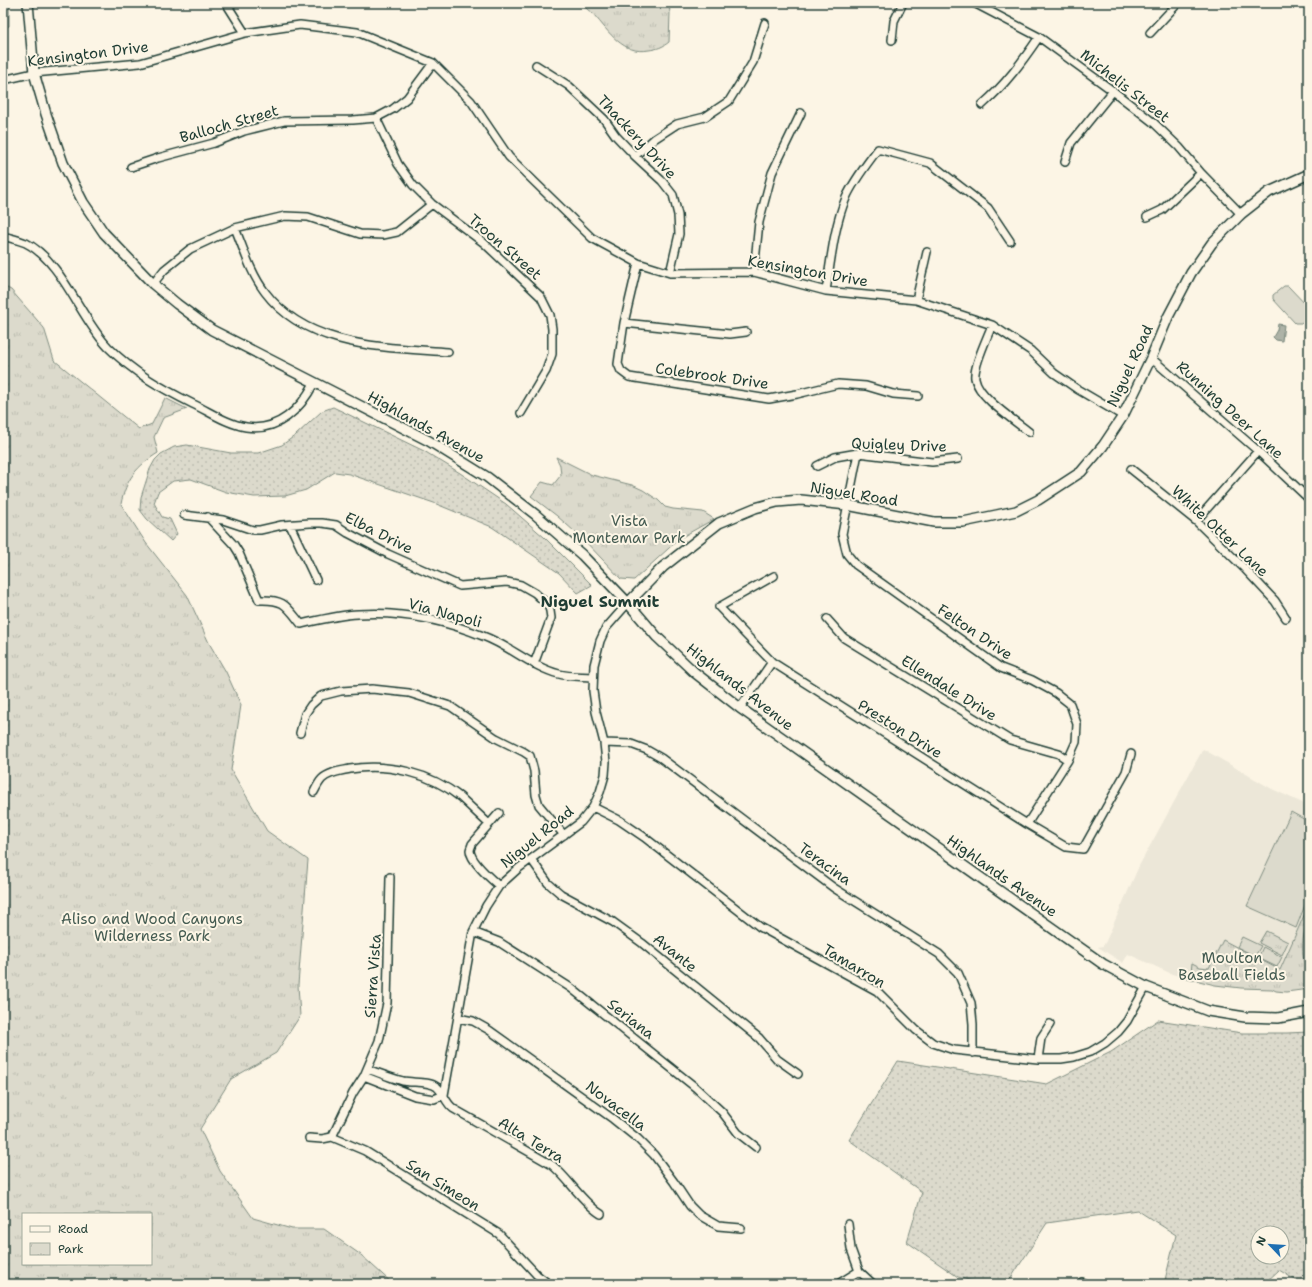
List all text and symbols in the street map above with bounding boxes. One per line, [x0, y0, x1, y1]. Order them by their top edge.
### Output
street label: Kensington Drive [26, 37, 150, 71]
street label: Michelis Street [1076, 45, 1174, 127]
street label: Thackery Drive [593, 91, 681, 183]
street label: Balloch Street [177, 100, 281, 148]
street label: Troon Street [464, 210, 546, 284]
street label: Kensington Drive [746, 251, 870, 291]
street label: Niguel Road [1102, 321, 1158, 410]
street label: Running Deer Lane [1172, 357, 1288, 463]
street label: Colebrook Drive [654, 358, 770, 394]
street label: Highlands Avenue [364, 386, 488, 468]
street label: Quigley Drive [851, 433, 947, 457]
street label: Niguel Road [809, 477, 900, 511]
street label: White Otter Lane [1167, 481, 1273, 581]
street label: Elba Drive [342, 507, 416, 559]
park label: Vista Montemar Park [572, 511, 686, 548]
district label: Niguel Summit [541, 591, 660, 612]
street label: Via Napoli [406, 594, 484, 632]
street label: Felton Drive [933, 599, 1017, 665]
street label: Highlands Avenue [682, 639, 798, 735]
street label: Ellendale Drive [897, 651, 1001, 725]
street label: Preston Drive [854, 695, 946, 763]
street label: Niguel Road [496, 801, 578, 873]
street label: Highlands Avenue [943, 830, 1061, 922]
street label: Teracina [795, 838, 856, 890]
park label: Aliso and Wood Canyons Wilderness Park [61, 909, 243, 946]
street label: Avante [649, 929, 701, 977]
street label: Sierra Vista [360, 933, 386, 1019]
street label: Tamarron [819, 939, 889, 993]
park label: Moulton Baseball Fields [1178, 948, 1286, 985]
street label: Seriana [603, 994, 659, 1044]
street label: Novacella [582, 1077, 651, 1136]
street label: Alta Terra [494, 1112, 568, 1168]
street label: San Simeon [402, 1154, 484, 1216]
legend [22, 1213, 152, 1265]
text: Road [58, 1221, 89, 1237]
north arrow [1250, 1225, 1290, 1265]
text: N [1253, 1234, 1270, 1248]
text: Park [58, 1241, 84, 1257]

